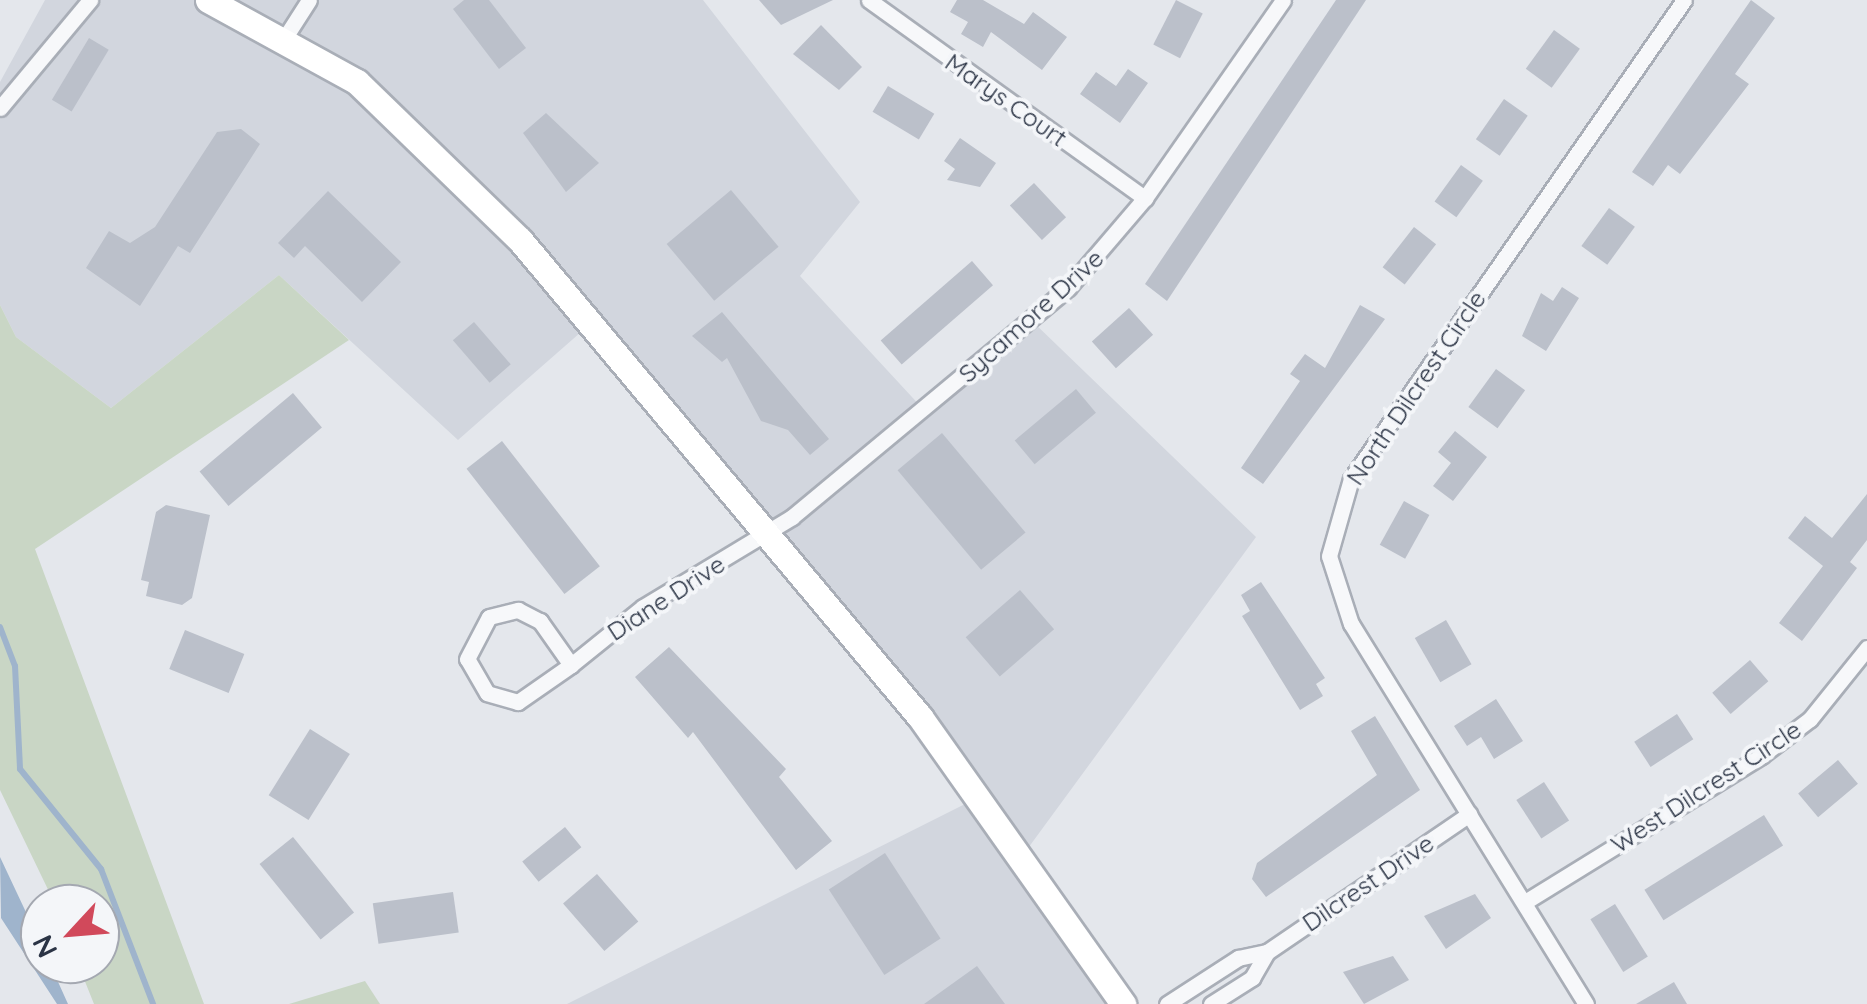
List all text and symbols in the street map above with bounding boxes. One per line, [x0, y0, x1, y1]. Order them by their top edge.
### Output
street label: Marys Court [939, 47, 1073, 153]
street label: Sycamore Drive [952, 243, 1110, 389]
street label: North Dilcrest Circle [1340, 285, 1492, 491]
street label: Diane Drive [602, 549, 730, 647]
street label: West Dilcrest Circle [1605, 714, 1807, 860]
street label: Dilcrest Drive [1297, 828, 1439, 938]
north arrow [20, 884, 120, 984]
text: N [24, 930, 65, 963]

